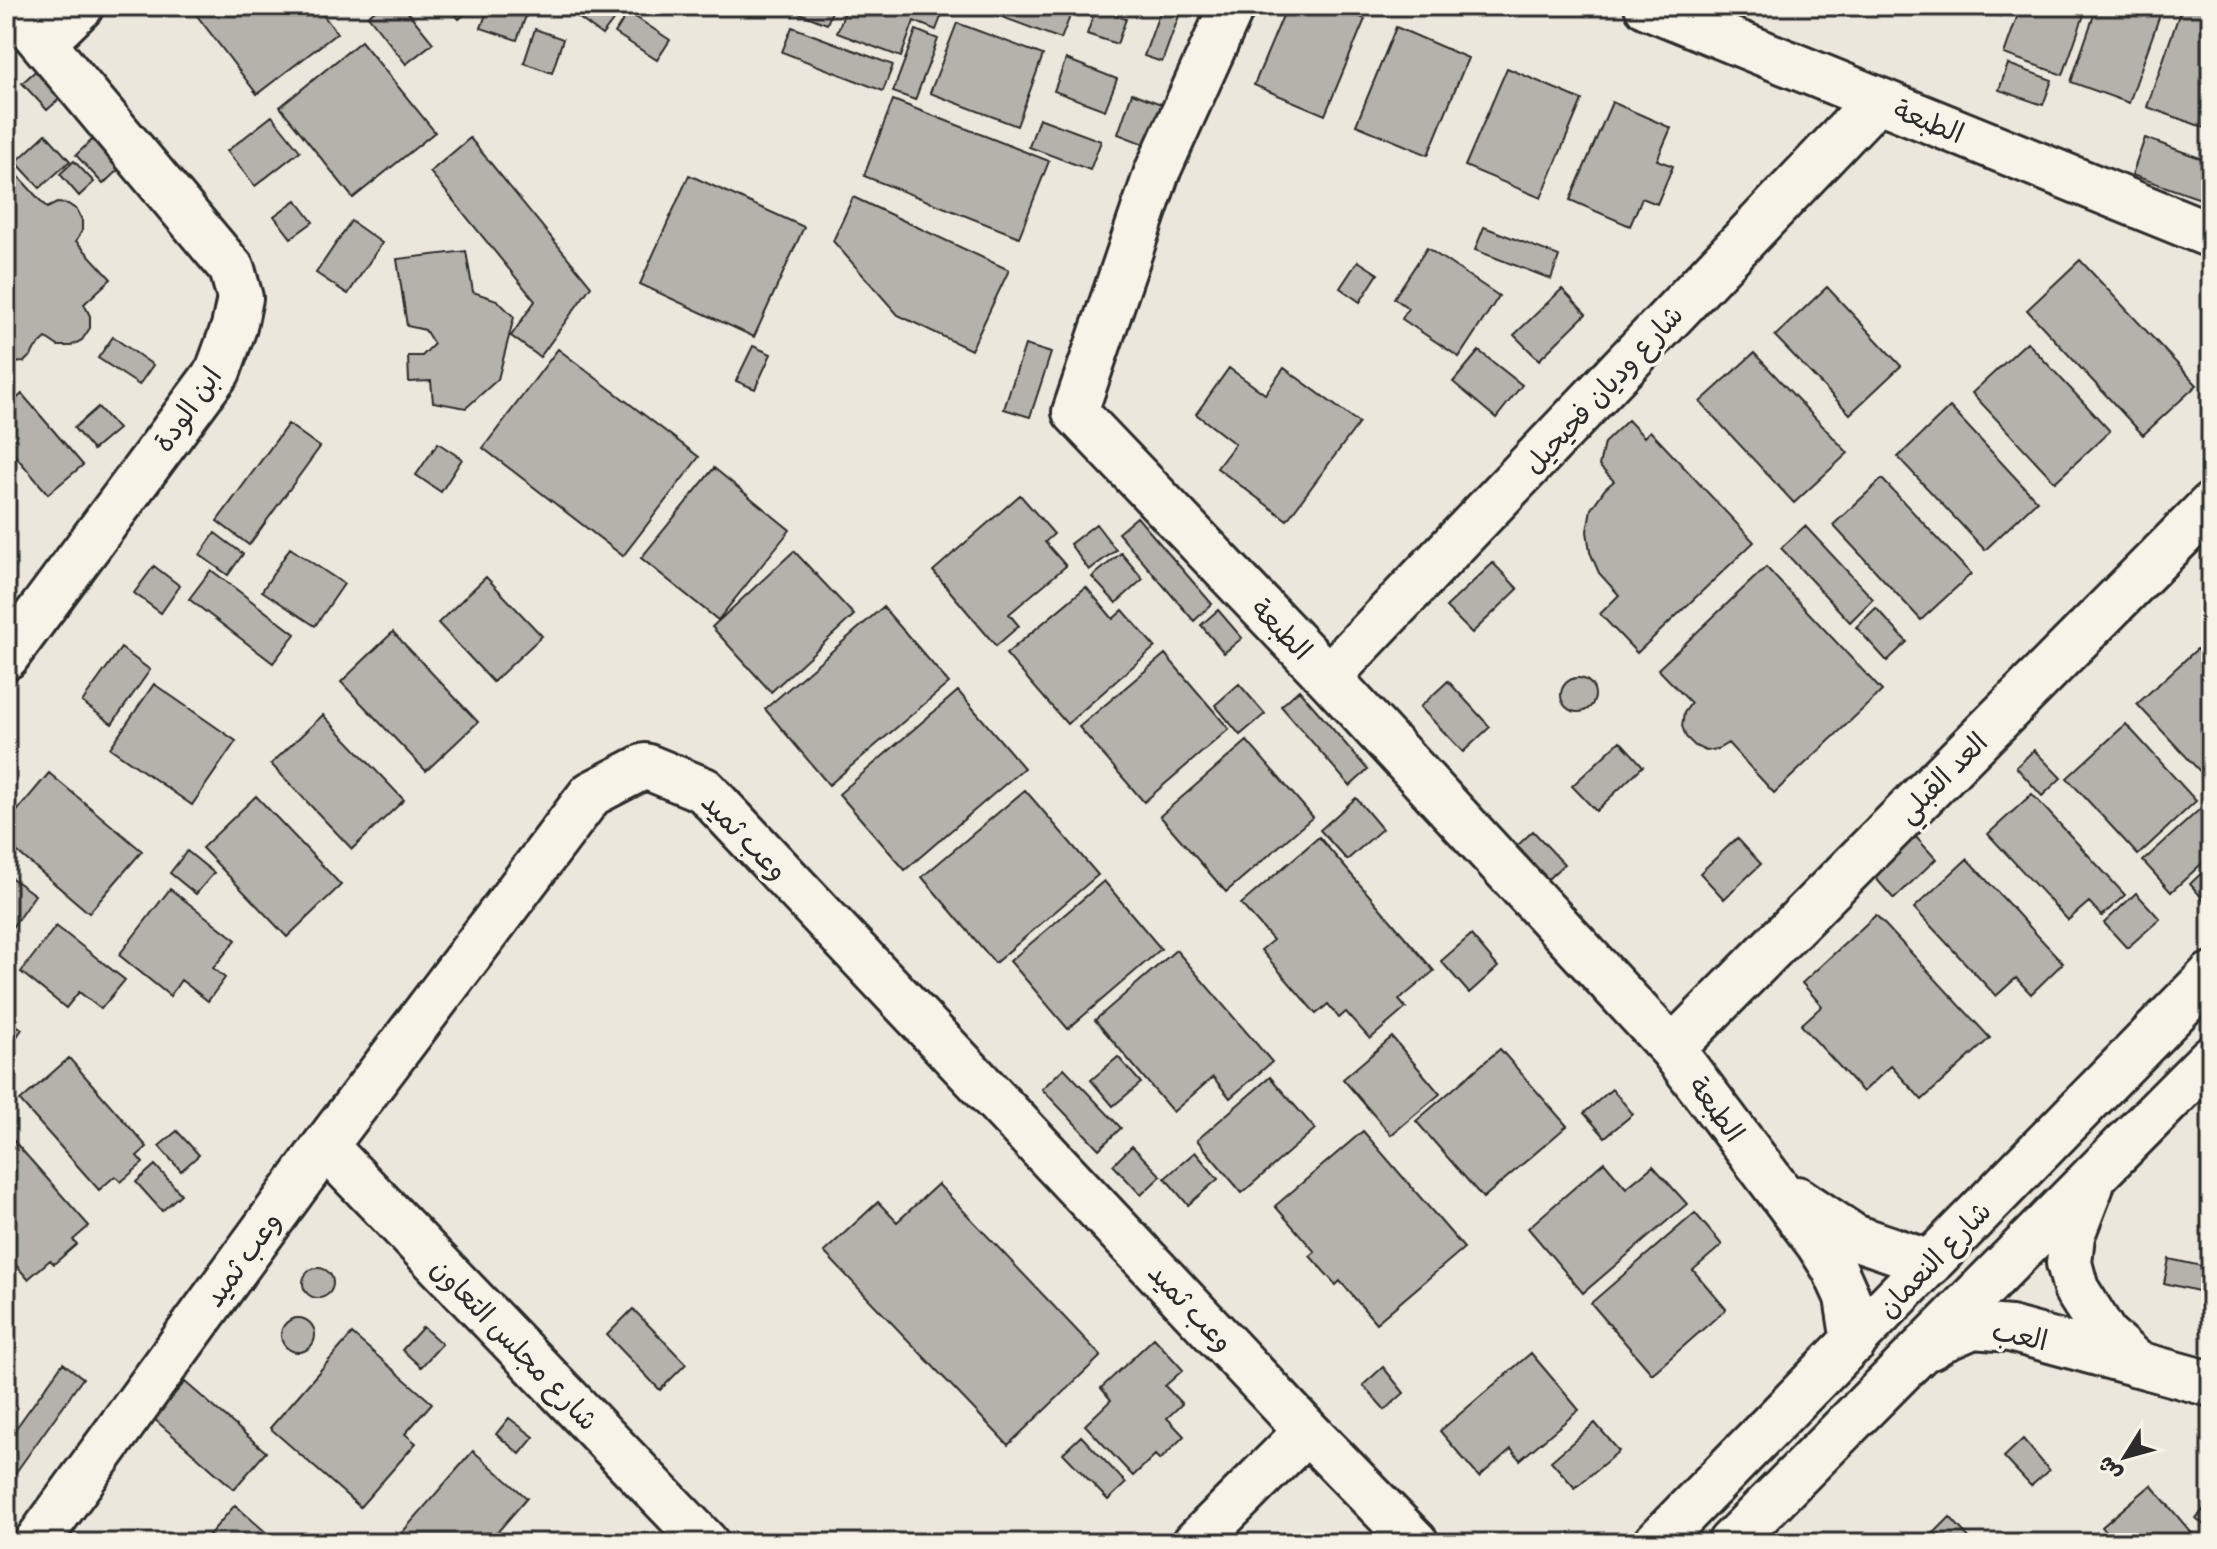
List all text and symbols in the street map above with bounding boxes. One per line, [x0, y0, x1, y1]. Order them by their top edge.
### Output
street label: الطبعة [1889, 91, 1969, 151]
street label: شارع وديان فحيحيل [1515, 297, 1692, 483]
street label: ابن الودة [145, 359, 230, 459]
street label: الطبعة [1244, 590, 1320, 668]
street label: العد القبلي [1889, 724, 2000, 835]
street label: وعب ثميد [694, 784, 796, 888]
street label: الطبعة [1681, 1069, 1753, 1149]
street label: شارع النعمان [1869, 1193, 2000, 1326]
street label: وعب ثميد [195, 1204, 289, 1314]
street label: شارع مجلس التعاون [422, 1250, 606, 1439]
street label: وعب ثميد [1141, 1255, 1241, 1359]
street label: العب [1989, 1312, 2051, 1358]
north arrow [2085, 1417, 2165, 1497]
text: ش [2091, 1451, 2127, 1487]

